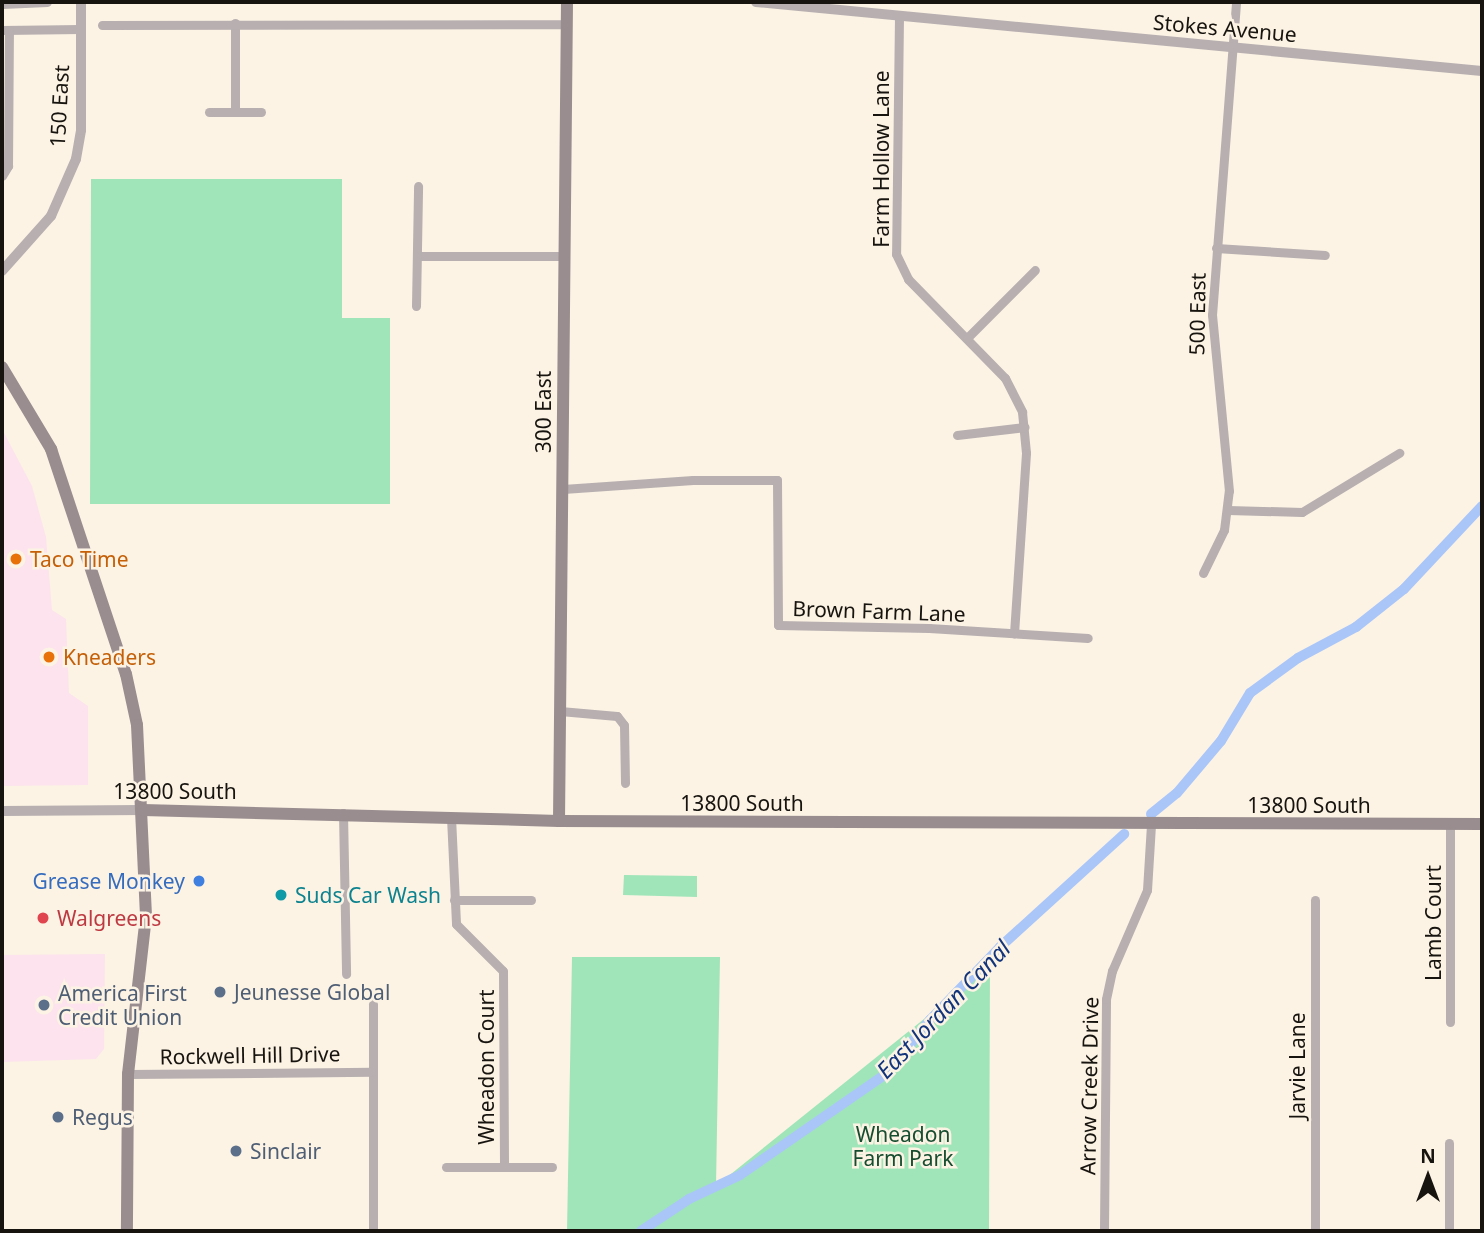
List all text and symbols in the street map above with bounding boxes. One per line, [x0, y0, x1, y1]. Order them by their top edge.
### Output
street label: Stokes Avenue [1152, 9, 1298, 47]
street label: 150 East [44, 64, 74, 148]
street label: Farm Hollow Lane [868, 70, 894, 248]
street label: 500 East [1184, 272, 1210, 356]
street label: 300 East [530, 371, 556, 453]
place label: Taco Time [30, 546, 129, 572]
marker: Taco Time [8, 551, 24, 567]
street label: Brown Farm Lane [792, 595, 966, 627]
place label: Kneaders [63, 644, 156, 670]
marker: Kneaders [41, 649, 57, 665]
street label: 13800 South [113, 778, 237, 804]
street label: 13800 South [680, 790, 804, 816]
street label: 13800 South [1247, 792, 1371, 818]
street label: Lamb Court [1420, 865, 1446, 981]
place label: Grease Monkey [32, 868, 185, 894]
marker: Grease Monkey [191, 873, 207, 889]
place label: Suds Car Wash [295, 882, 441, 908]
marker: Suds Car Wash [273, 887, 289, 903]
place label: Walgreens [57, 905, 161, 931]
marker: Walgreens [35, 910, 51, 926]
water label: East Jordan Canal [870, 934, 1016, 1084]
place label: Jeunesse Global [234, 979, 390, 1005]
place label: America First Credit Union [58, 980, 187, 1030]
marker: Jeunesse Global [212, 984, 228, 1000]
street label: Wheadon Court [473, 989, 499, 1145]
marker: America First Credit Union [36, 997, 52, 1013]
street label: Arrow Creek Drive [1075, 997, 1103, 1175]
street label: Jarvie Lane [1284, 1012, 1310, 1120]
street label: Rockwell Hill Drive [159, 1041, 341, 1069]
place label: Regus [72, 1104, 133, 1130]
marker: Regus [50, 1109, 66, 1125]
park label: Wheadon Farm Park [853, 1121, 953, 1171]
place label: Sinclair [250, 1138, 321, 1164]
north arrow [1393, 1142, 1463, 1212]
marker: Sinclair [228, 1143, 244, 1159]
text: N [1420, 1143, 1436, 1169]

